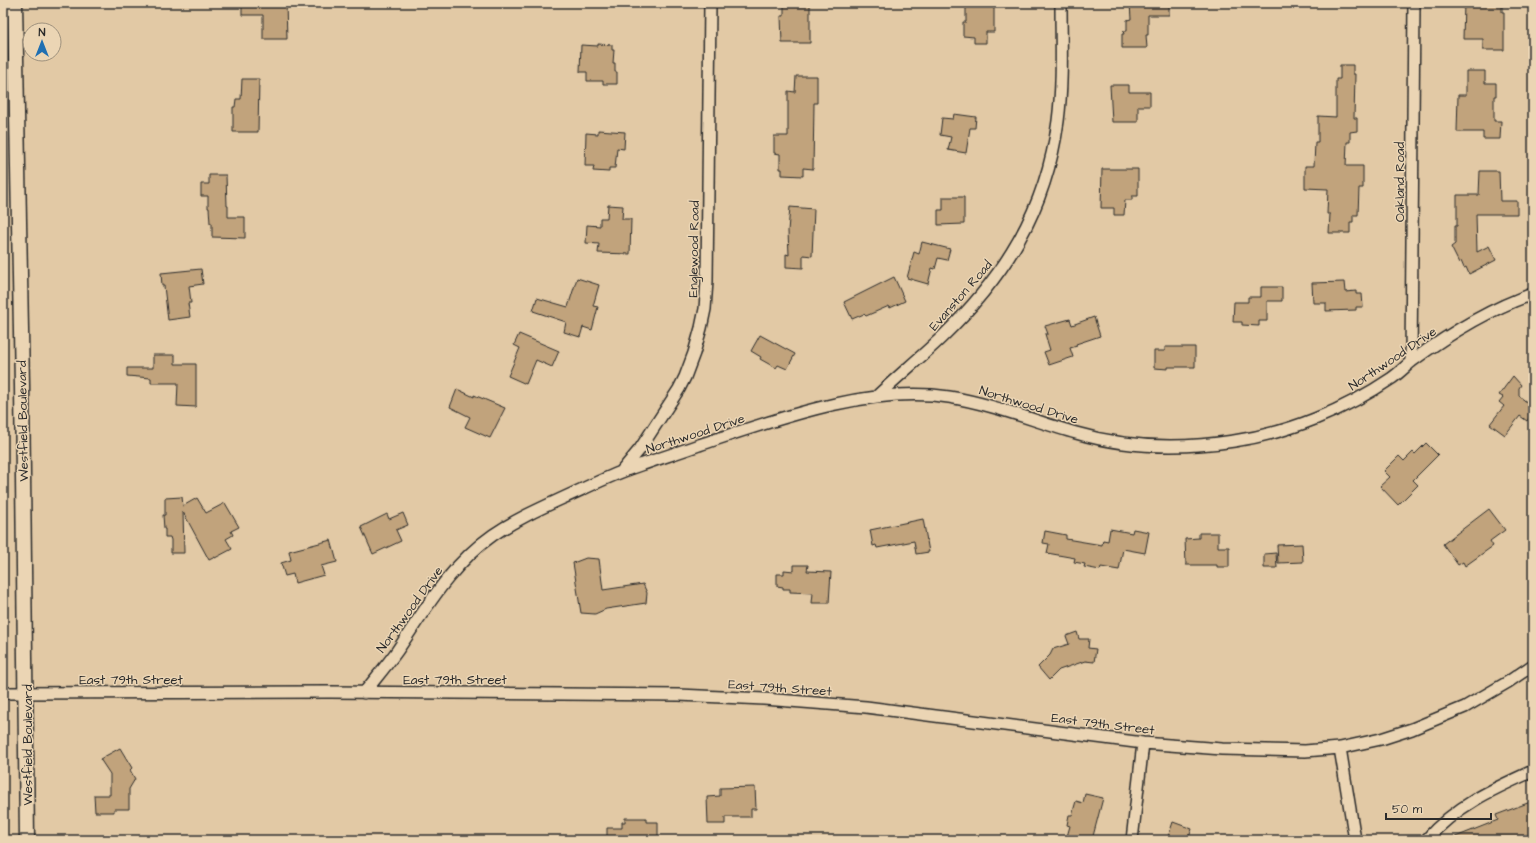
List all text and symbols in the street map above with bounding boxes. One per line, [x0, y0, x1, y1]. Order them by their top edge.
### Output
north arrow [22, 22, 62, 62]
text: N [39, 25, 46, 40]
street label: Oakland Road [1391, 142, 1409, 222]
street label: Englewood Road [684, 200, 705, 298]
street label: Evanston Road [925, 256, 997, 335]
street label: Northwood Drive [1345, 323, 1440, 395]
street label: Westfield Boulevard [13, 360, 33, 482]
street label: Northwood Drive [977, 381, 1080, 429]
street label: Northwood Drive [644, 410, 747, 458]
street label: Northwood Drive [372, 563, 447, 656]
street label: East 79th Street [79, 671, 184, 689]
street label: East 79th Street [403, 671, 508, 689]
street label: East 79th Street [728, 675, 833, 701]
street label: Westfield Boulevard [19, 684, 37, 806]
street label: East 79th Street [1050, 709, 1156, 739]
scale bar [1386, 795, 1491, 821]
text: 50 m [1392, 801, 1423, 818]

